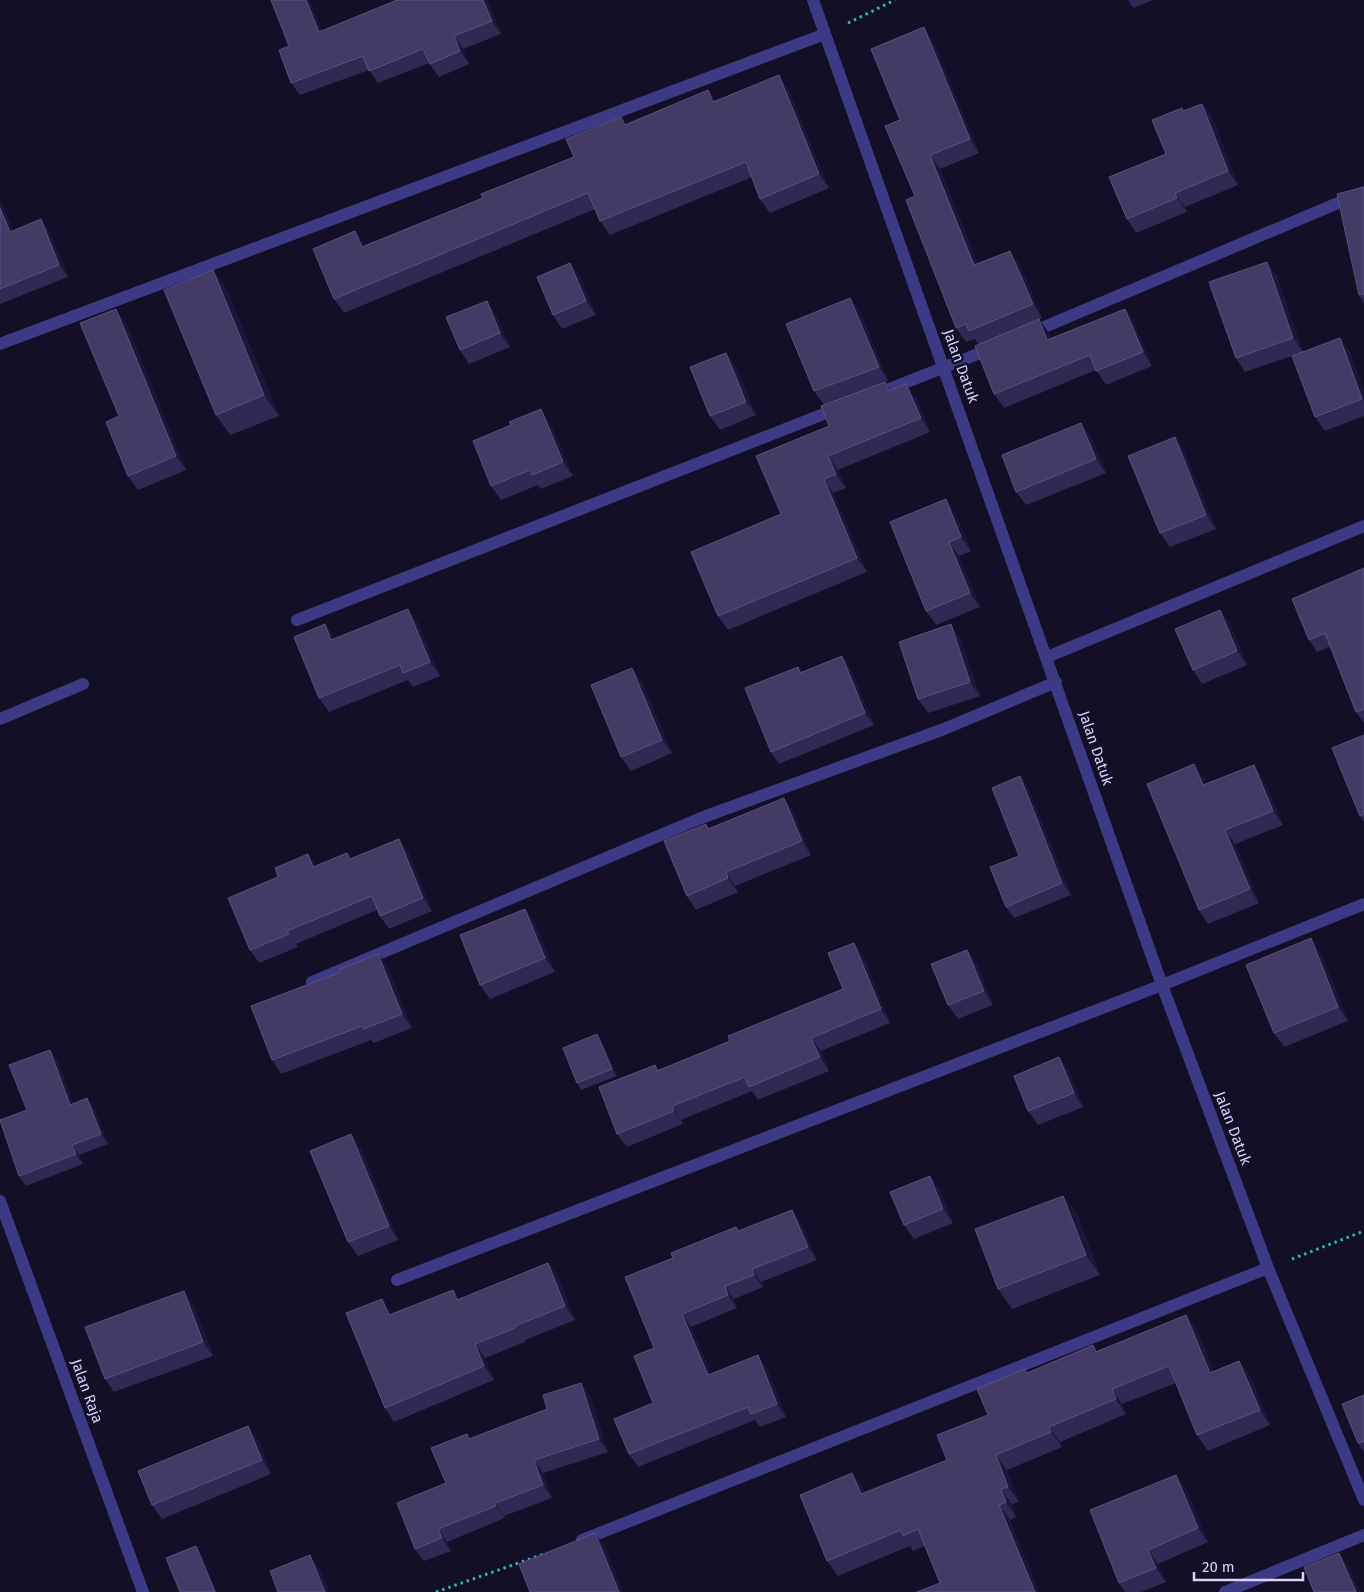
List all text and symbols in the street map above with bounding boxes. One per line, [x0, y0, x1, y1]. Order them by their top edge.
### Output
street label: Jalan Datuk [939, 327, 983, 406]
street label: Jalan Datuk [1075, 709, 1117, 788]
street label: Jalan Datuk [1211, 1089, 1255, 1168]
street label: Jalan Raja [67, 1356, 107, 1426]
scale bar [1194, 1550, 1303, 1582]
text: 20 m [1202, 1558, 1235, 1576]

